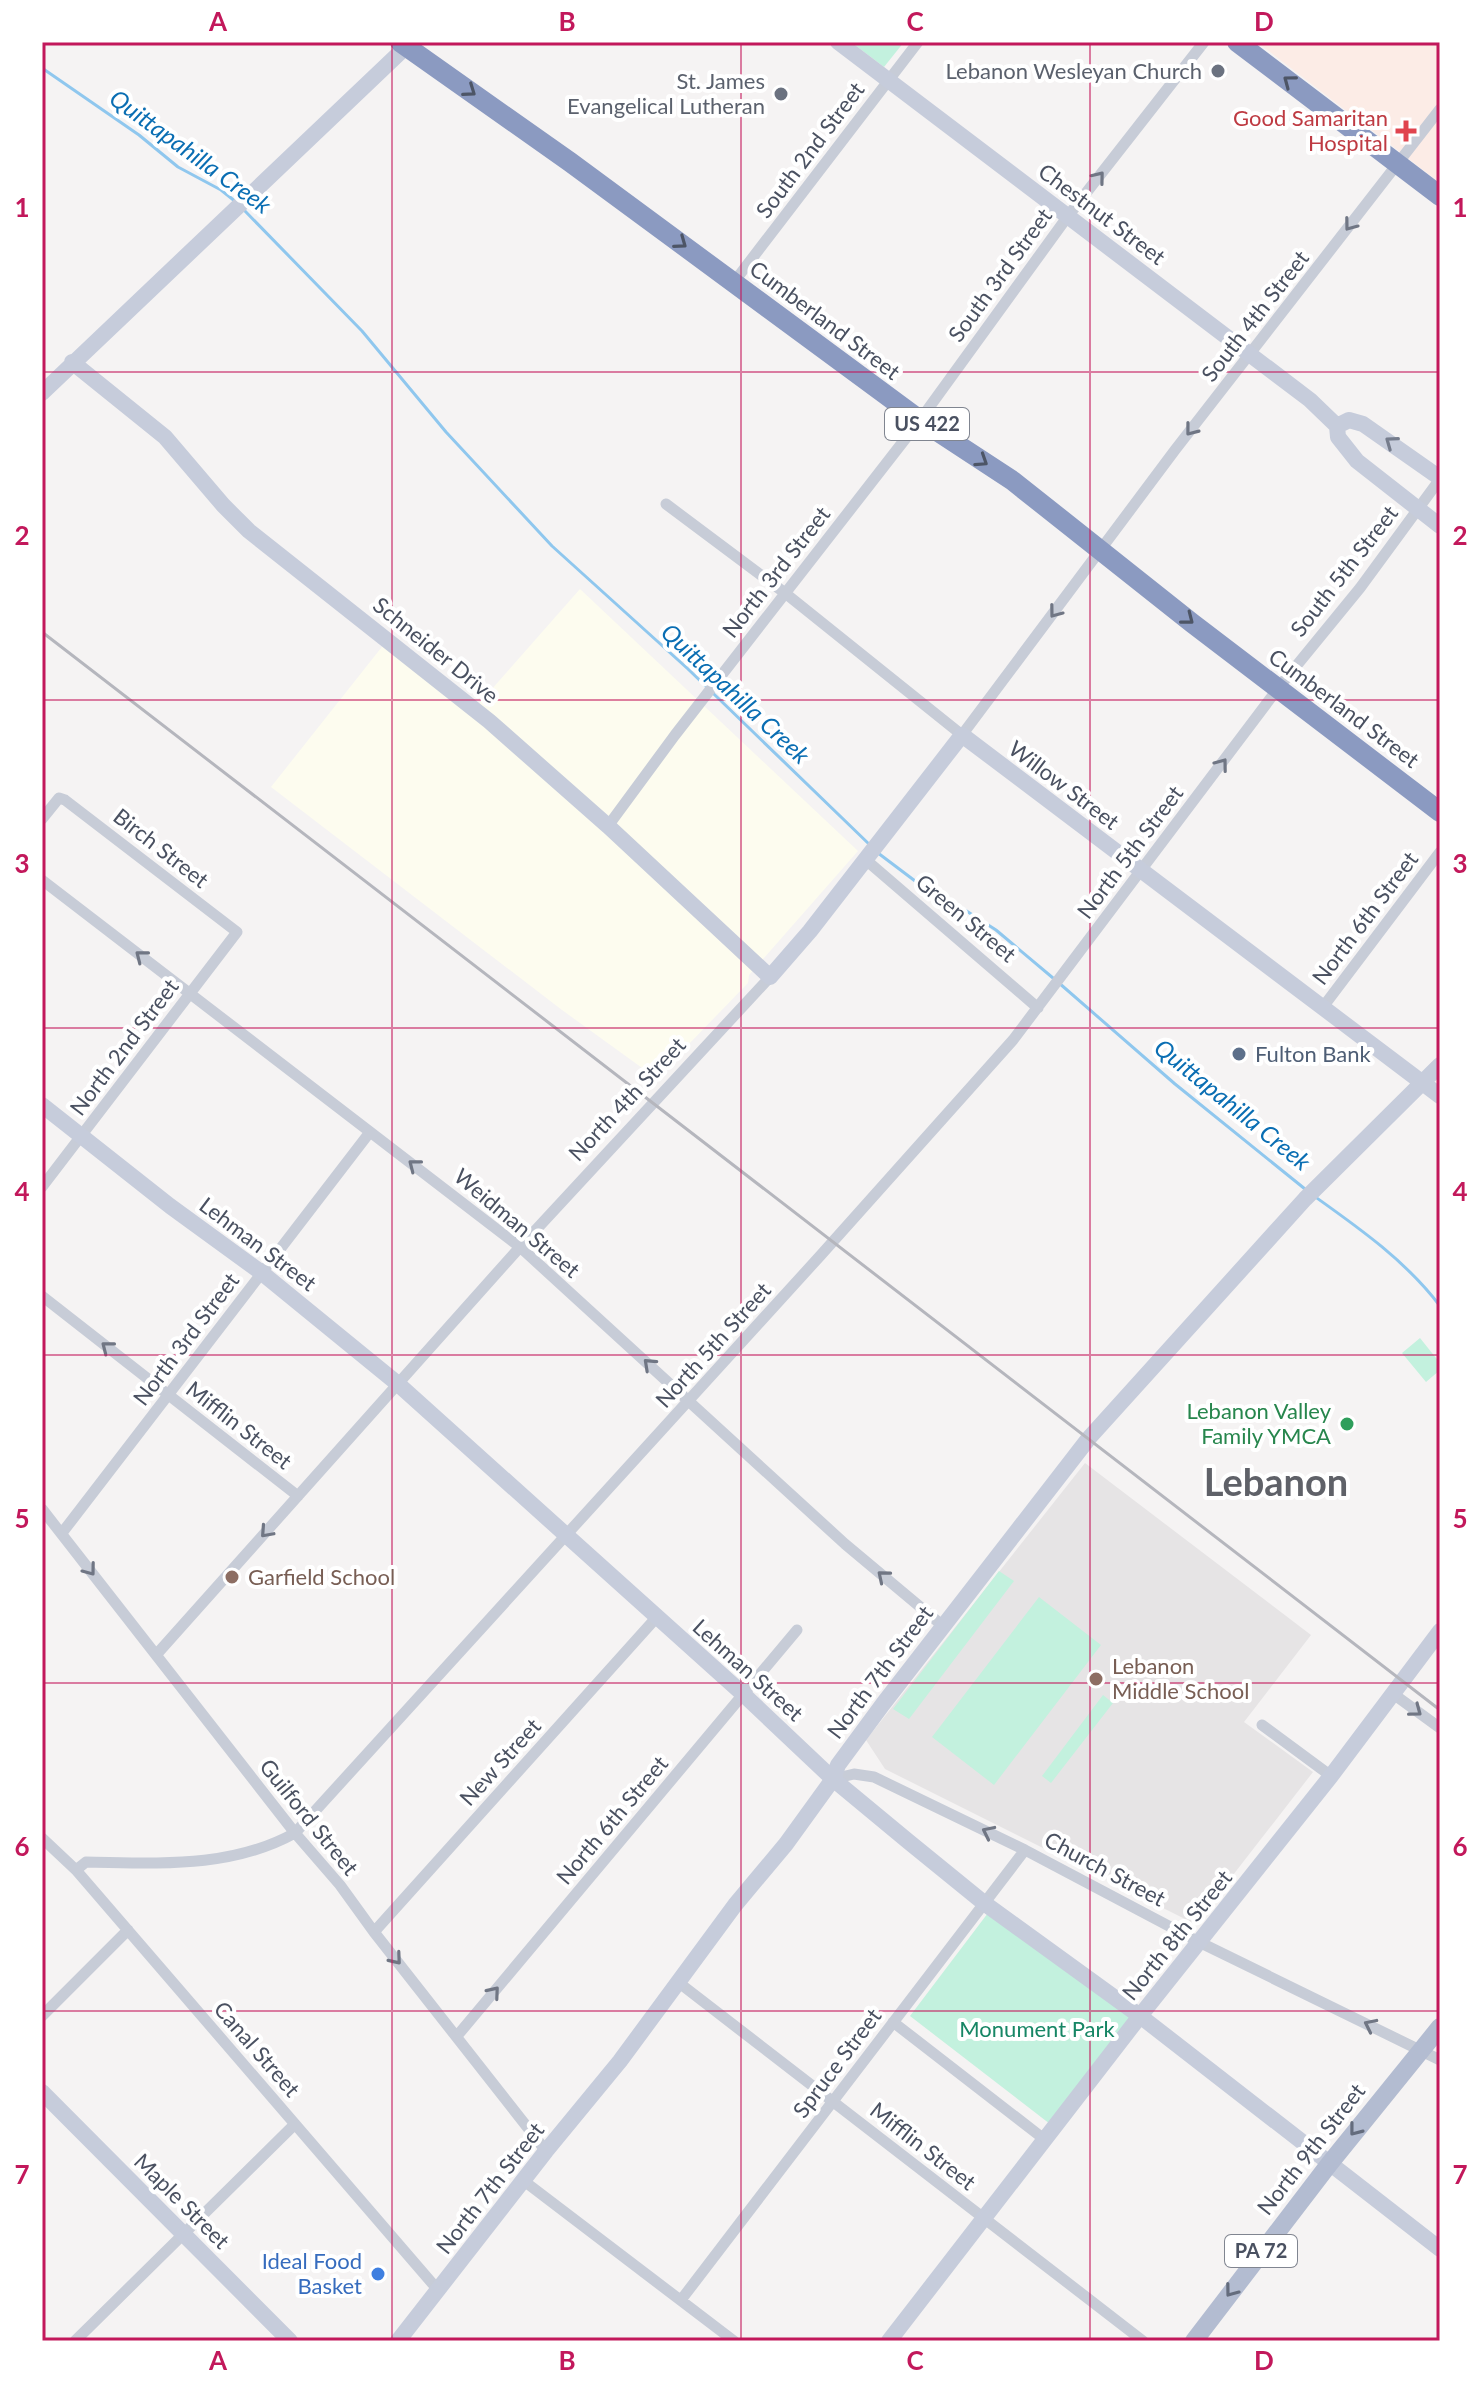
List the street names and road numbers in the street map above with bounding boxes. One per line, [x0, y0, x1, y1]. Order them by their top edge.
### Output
street label: South 2nd Street [750, 76, 870, 223]
street label: Chestnut Street [1033, 157, 1171, 270]
street label: South 3rd Street [942, 203, 1057, 347]
street label: South 4th Street [1195, 245, 1314, 387]
street label: Cumberland Street [745, 254, 906, 385]
road number: US 422 [885, 408, 969, 440]
street label: South 5th Street [1284, 500, 1403, 642]
street label: North 3rd Street [716, 501, 835, 643]
street label: Schneider Drive [368, 591, 504, 708]
street label: Cumberland Street [1264, 642, 1425, 773]
street label: Willow Street [1004, 734, 1125, 835]
street label: North 5th Street [1071, 780, 1188, 923]
street label: Birch Street [108, 802, 214, 893]
street label: North 6th Street [1306, 846, 1423, 989]
street label: Green Street [911, 868, 1022, 967]
street label: North 2nd Street [64, 973, 184, 1120]
street label: North 4th Street [562, 1031, 691, 1166]
street label: Weidman Street [449, 1162, 586, 1283]
street label: Lehman Street [195, 1191, 322, 1296]
street label: North 3rd Street [127, 1267, 244, 1410]
street label: North 5th Street [649, 1276, 776, 1413]
street label: Mifflin Street [181, 1375, 298, 1474]
street label: North 7th Street [821, 1600, 938, 1743]
street label: Lehman Street [688, 1613, 809, 1726]
street label: New Street [453, 1712, 546, 1811]
street label: North 6th Street [550, 1750, 673, 1889]
street label: Guilford Street [254, 1753, 365, 1880]
street label: Church Street [1040, 1825, 1170, 1912]
street label: North 8th Street [1116, 1864, 1237, 2005]
street label: Canal Street [209, 1995, 306, 2102]
street label: Spruce Street [787, 2003, 886, 2123]
street label: North 9th Street [1251, 2078, 1370, 2220]
street label: Mifflin Street [865, 2096, 982, 2195]
street label: North 7th Street [430, 2117, 549, 2259]
street label: Maple Street [129, 2147, 236, 2254]
road number: PA 72 [1225, 2235, 1297, 2267]

